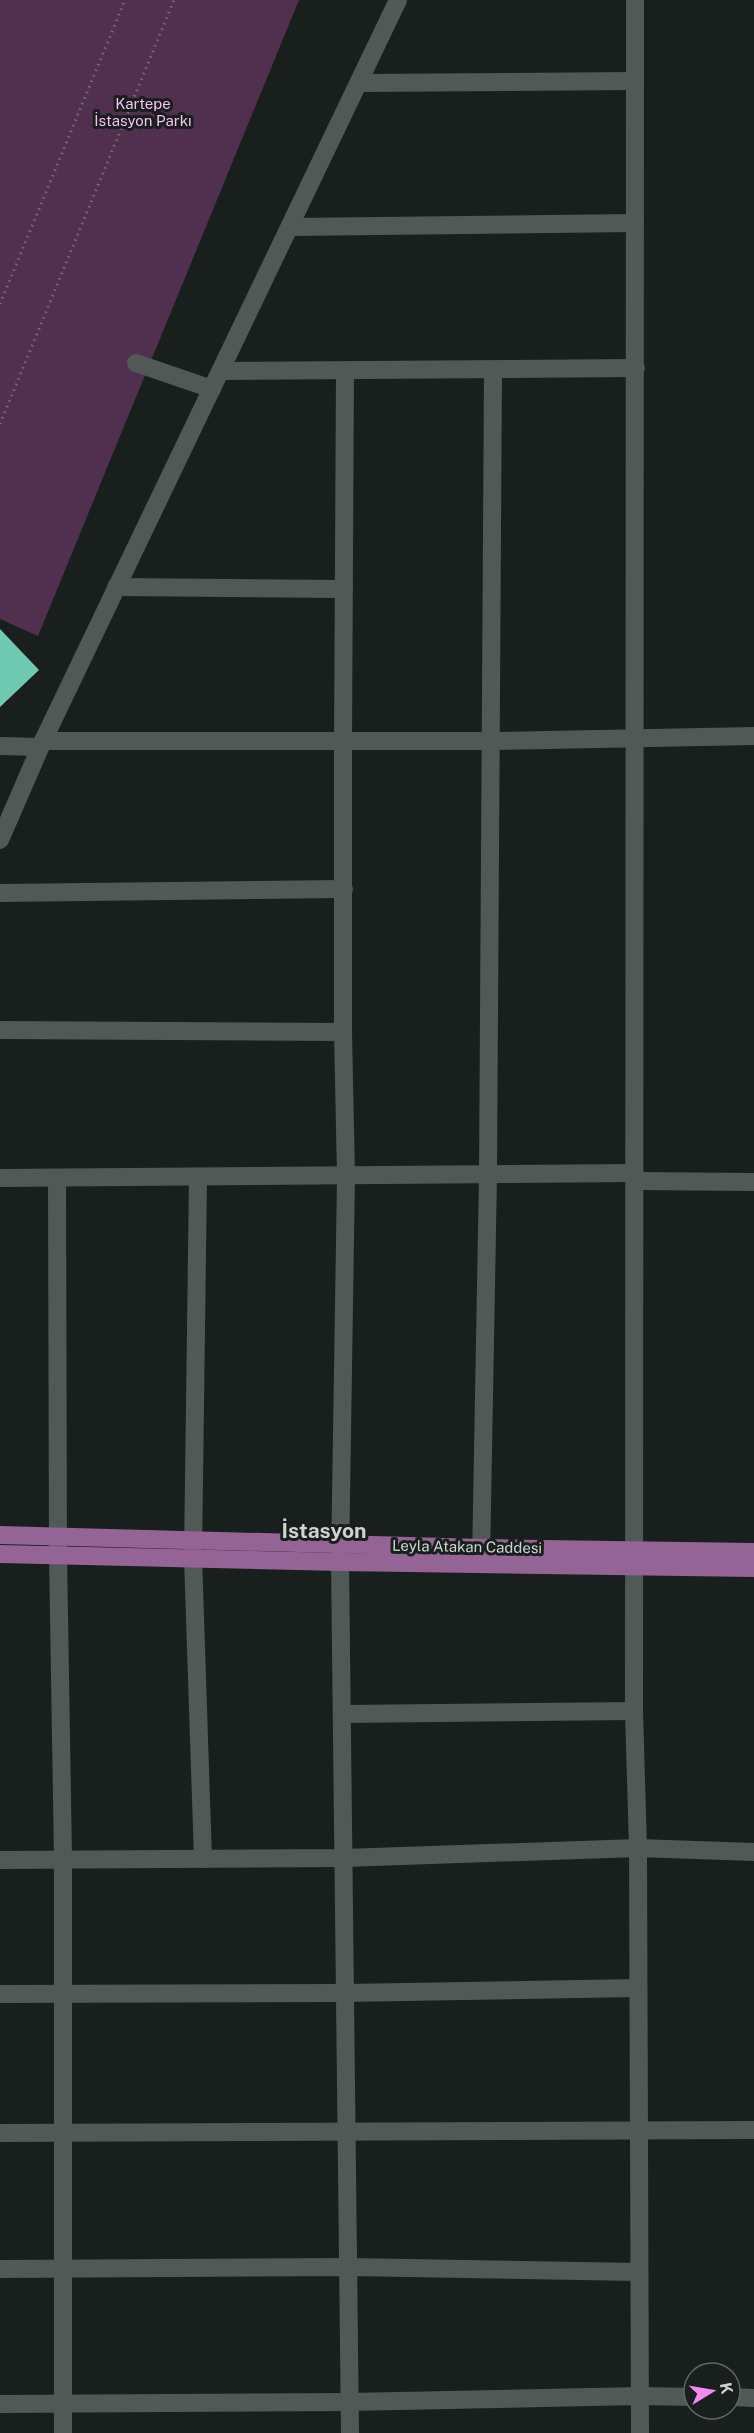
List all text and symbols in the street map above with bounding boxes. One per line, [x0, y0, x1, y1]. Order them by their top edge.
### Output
park label: Kartepe İstasyon Parkı [94, 95, 192, 129]
district label: İstasyon [281, 1518, 367, 1543]
street label: Leyla Atakan Caddesi [392, 1537, 542, 1556]
north arrow [682, 2361, 742, 2421]
text: K [716, 2381, 737, 2396]

